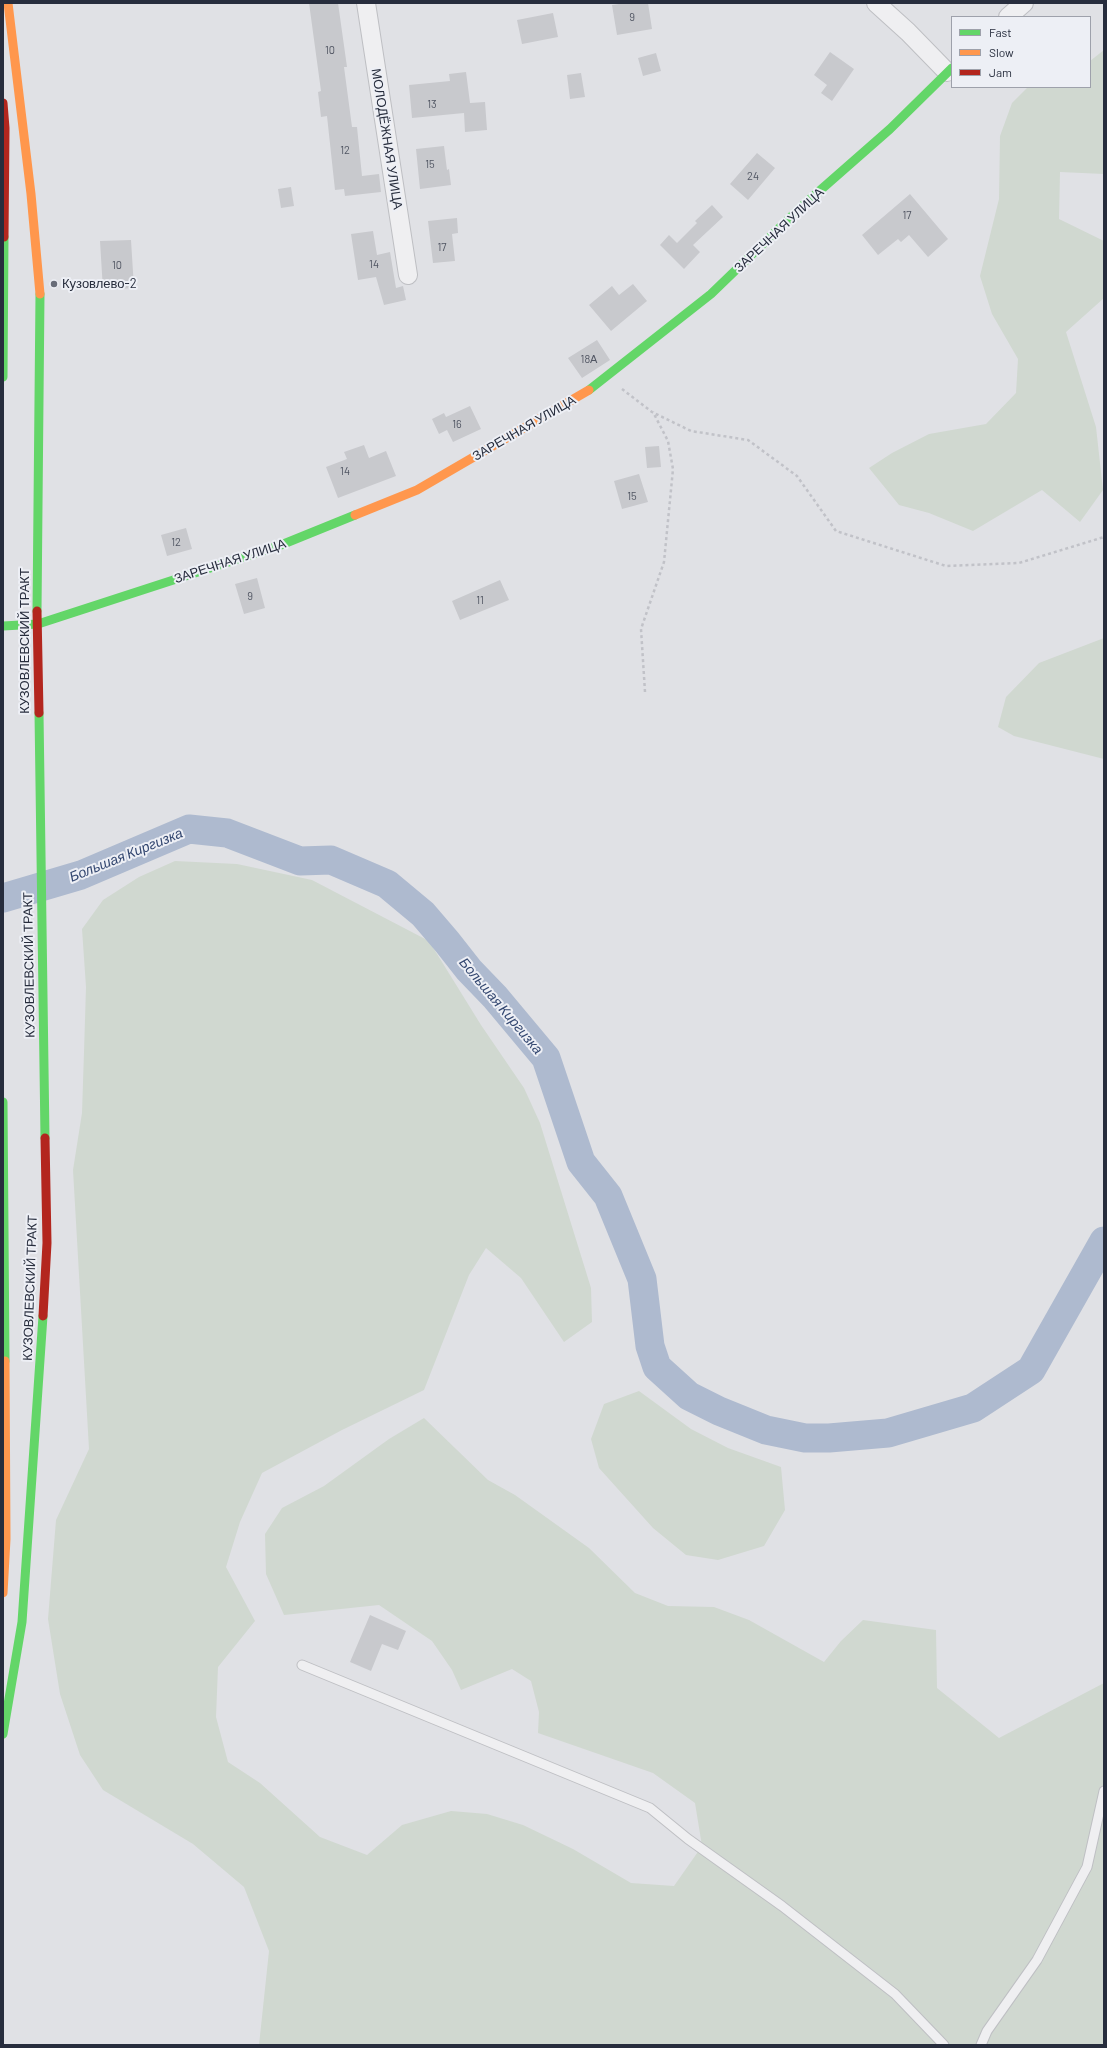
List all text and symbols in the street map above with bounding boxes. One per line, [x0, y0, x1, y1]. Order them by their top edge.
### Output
house number: 9 [629, 10, 635, 24]
legend [951, 16, 1091, 88]
text: Fast [989, 25, 1012, 39]
house number: 10 [325, 43, 335, 57]
text: Slow [989, 45, 1014, 59]
text: Jam [989, 65, 1012, 79]
street label: МОЛОДЁЖНАЯ УЛИЦА [368, 67, 406, 211]
house number: 13 [427, 97, 437, 111]
house number: 12 [340, 143, 350, 157]
house number: 15 [425, 157, 435, 171]
house number: 24 [747, 169, 759, 183]
street label: ЗАРЕЧНАЯ УЛИЦА [731, 185, 827, 275]
house number: 17 [902, 208, 912, 222]
house number: 17 [437, 240, 447, 254]
house number: 14 [369, 257, 379, 271]
house number: 10 [112, 258, 122, 272]
place label: Кузовлево-2 [62, 276, 137, 292]
marker: Кузовлево-2 [49, 279, 59, 289]
house number: 18А [581, 352, 597, 366]
street label: ЗАРЕЧНАЯ УЛИЦА [470, 392, 578, 464]
house number: 16 [452, 417, 462, 431]
house number: 14 [340, 464, 350, 478]
house number: 15 [627, 489, 637, 503]
house number: 12 [171, 535, 181, 549]
street label: ЗАРЕЧНАЯ УЛИЦА [172, 536, 288, 586]
street label: КУЗОВЛЕВСКИЙ ТРАКТ [17, 568, 33, 714]
house number: 9 [247, 589, 253, 603]
house number: 11 [476, 593, 484, 607]
water label: Большая Киргизка [67, 825, 185, 885]
street label: КУЗОВЛЕВСКИЙ ТРАКТ [20, 892, 38, 1038]
water label: Большая Киргизка [456, 954, 546, 1058]
street label: КУЗОВЛЕВСКИЙ ТРАКТ [20, 1215, 40, 1361]

